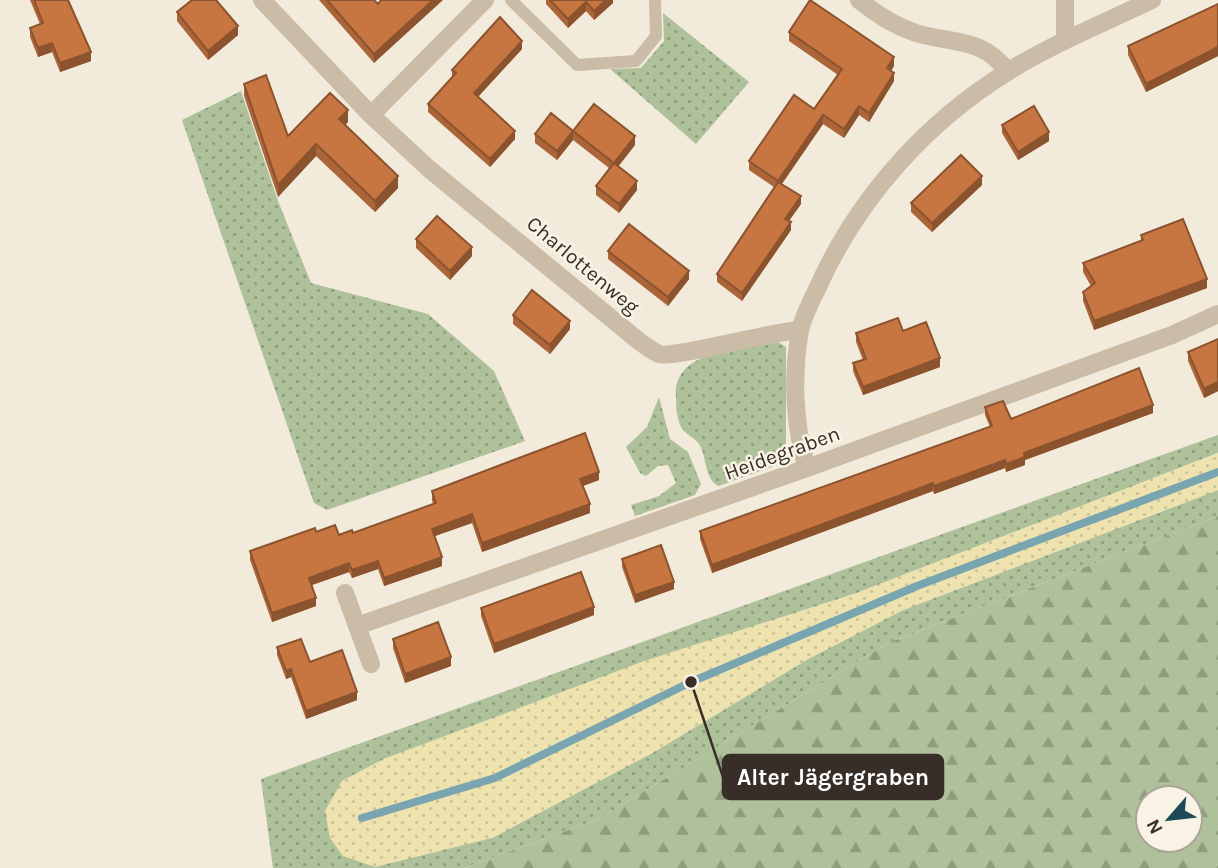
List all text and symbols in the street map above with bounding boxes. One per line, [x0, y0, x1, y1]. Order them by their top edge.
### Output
street label: Charlottenweg [522, 211, 644, 319]
street label: Heidegraben [721, 421, 843, 485]
callout: Alter Jägergraben [723, 755, 943, 799]
text: Alter Jägergraben [737, 764, 929, 791]
north arrow [1134, 784, 1204, 854]
text: N [1142, 815, 1168, 838]

